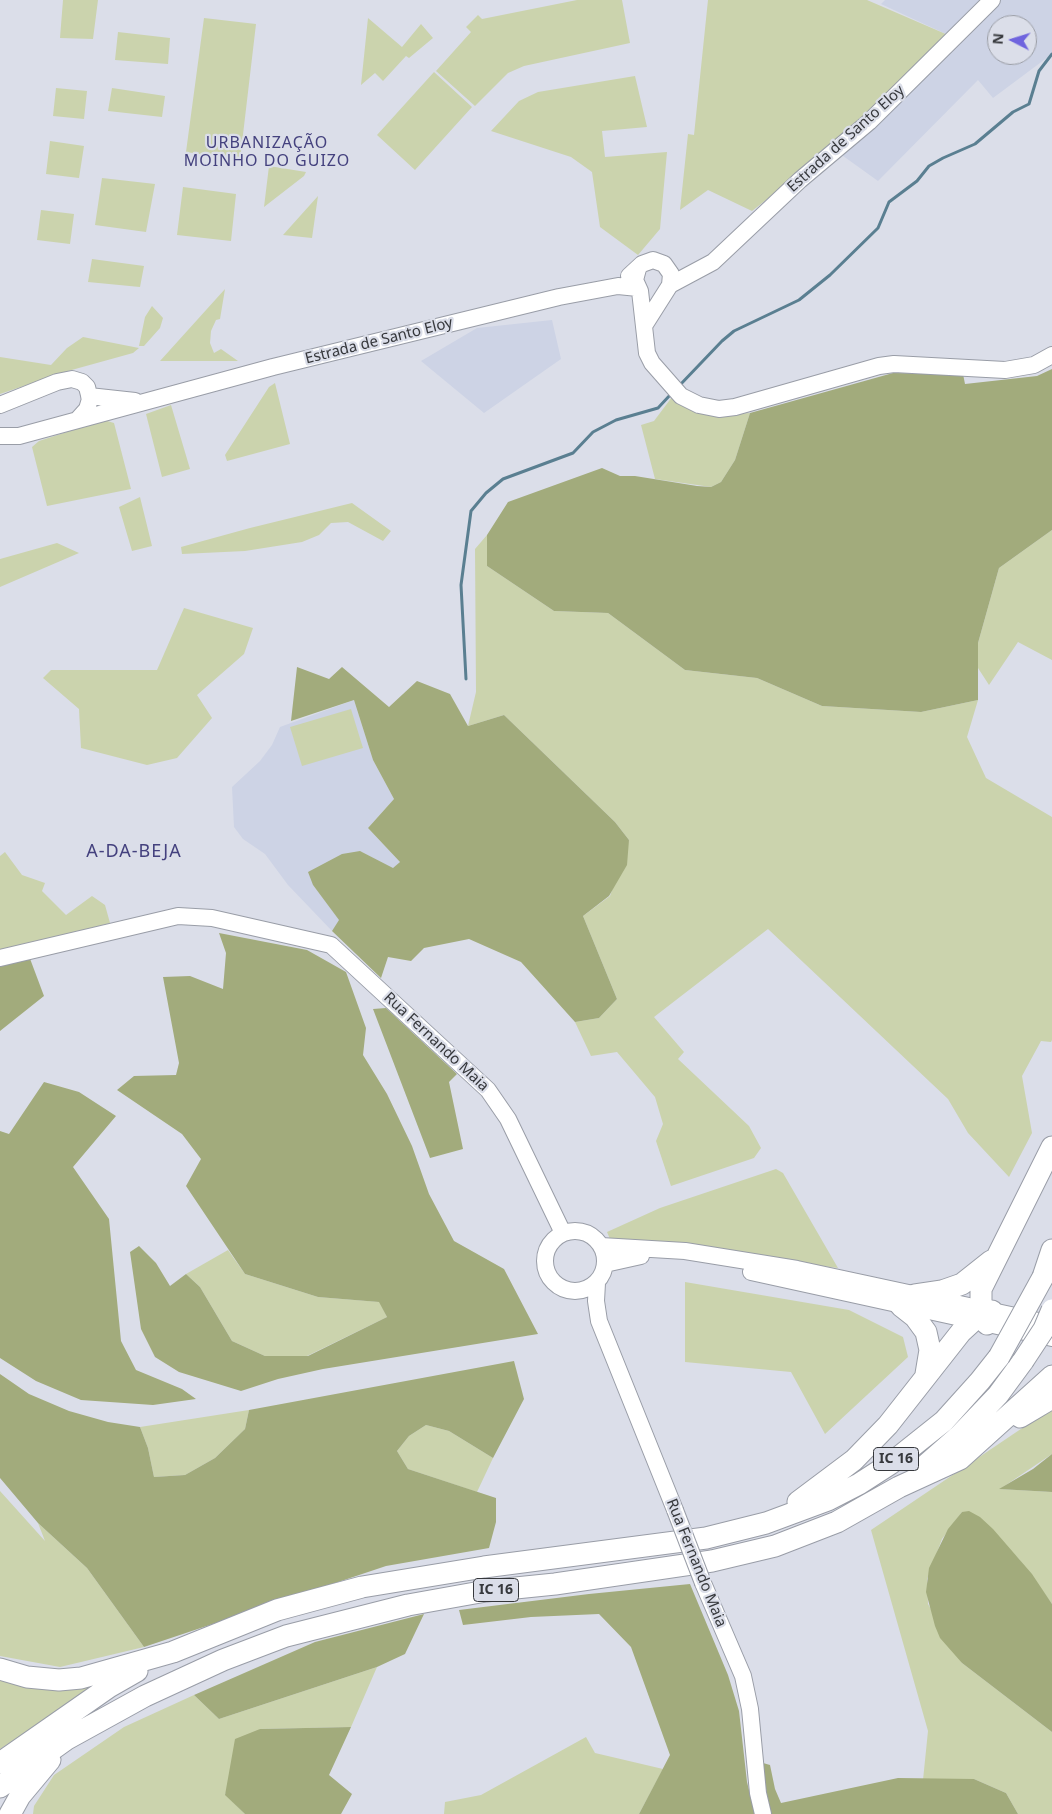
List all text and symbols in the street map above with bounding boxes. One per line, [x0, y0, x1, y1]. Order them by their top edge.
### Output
north arrow [987, 15, 1037, 65]
text: N [988, 32, 1008, 45]
street label: Estrada de Santo Eloy [784, 82, 908, 196]
district label: URBANIZAÇÃO MOINHO DO GUIZO [182, 133, 352, 171]
street label: Estrada de Santo Eloy [303, 314, 455, 368]
district label: A-DA-BEJA [85, 841, 183, 863]
street label: Rua Fernando Maia [380, 989, 492, 1095]
road number: IC 16 [874, 1448, 918, 1470]
street label: Rua Fernando Maia [662, 1496, 730, 1630]
road number: IC 16 [474, 1578, 518, 1602]

